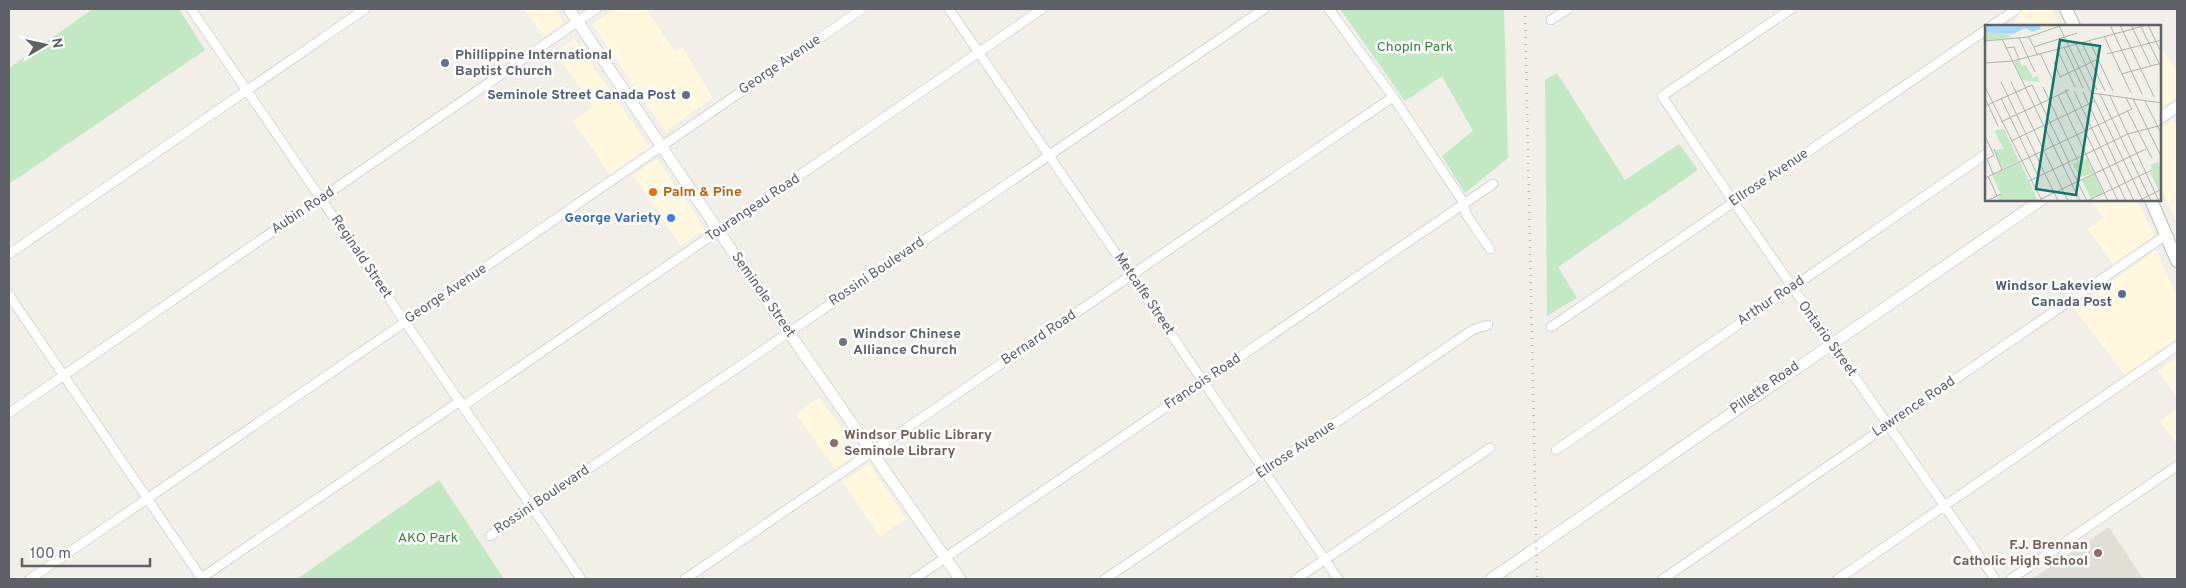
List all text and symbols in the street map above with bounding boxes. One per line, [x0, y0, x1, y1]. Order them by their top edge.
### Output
north arrow [20, 20, 70, 70]
inset map [1985, 25, 2161, 201]
street label: George Avenue [736, 31, 824, 99]
text: N [47, 37, 66, 50]
park label: Chopin Park [1377, 39, 1453, 56]
place label: Phillippine International Baptist Church [455, 47, 612, 80]
marker: Phillippine International Baptist Church [439, 57, 451, 69]
place label: Seminole Street Canada Post [487, 87, 676, 104]
marker: Seminole Street Canada Post [680, 89, 692, 101]
street label: Ellrose Avenue [1726, 145, 1812, 211]
street label: Tourangeau Road [703, 170, 803, 246]
street label: Aubin Road [268, 184, 338, 238]
place label: Palm & Pine [663, 184, 742, 201]
marker: Palm & Pine [647, 186, 659, 198]
place label: George Variety [564, 210, 661, 227]
street label: Reginald Street [327, 212, 395, 302]
marker: George Variety [665, 212, 677, 224]
street label: Rossini Boulevard [826, 234, 928, 310]
street label: Seminole Street [727, 249, 799, 341]
street label: Metcalfe Street [1110, 250, 1178, 338]
street label: George Avenue [402, 260, 490, 328]
street label: Arthur Road [1734, 272, 1808, 330]
place label: Windsor Lakeview Canada Post [1995, 278, 2112, 311]
marker: Windsor Lakeview Canada Post [2116, 288, 2128, 300]
street label: Ontario Street [1794, 298, 1860, 380]
street label: Bernard Road [998, 307, 1080, 369]
place label: Windsor Chinese Alliance Church [853, 326, 961, 359]
marker: Windsor Chinese Alliance Church [837, 336, 849, 348]
street label: Francois Road [1162, 350, 1244, 414]
street label: Pillette Road [1727, 358, 1803, 418]
street label: Lawrence Road [1869, 373, 1959, 441]
street label: Ellrose Avenue [1253, 417, 1339, 483]
place label: Windsor Public Library Seminole Library [844, 427, 992, 460]
marker: Windsor Public Library Seminole Library [828, 437, 840, 449]
street label: Rossini Boulevard [491, 462, 593, 538]
park label: AKO Park [398, 530, 458, 547]
scale bar [22, 536, 150, 568]
place label: F.J. Brennan Catholic High School [1953, 537, 2088, 570]
text: 100 m [30, 545, 71, 564]
marker: F.J. Brennan Catholic High School [2092, 547, 2104, 559]

